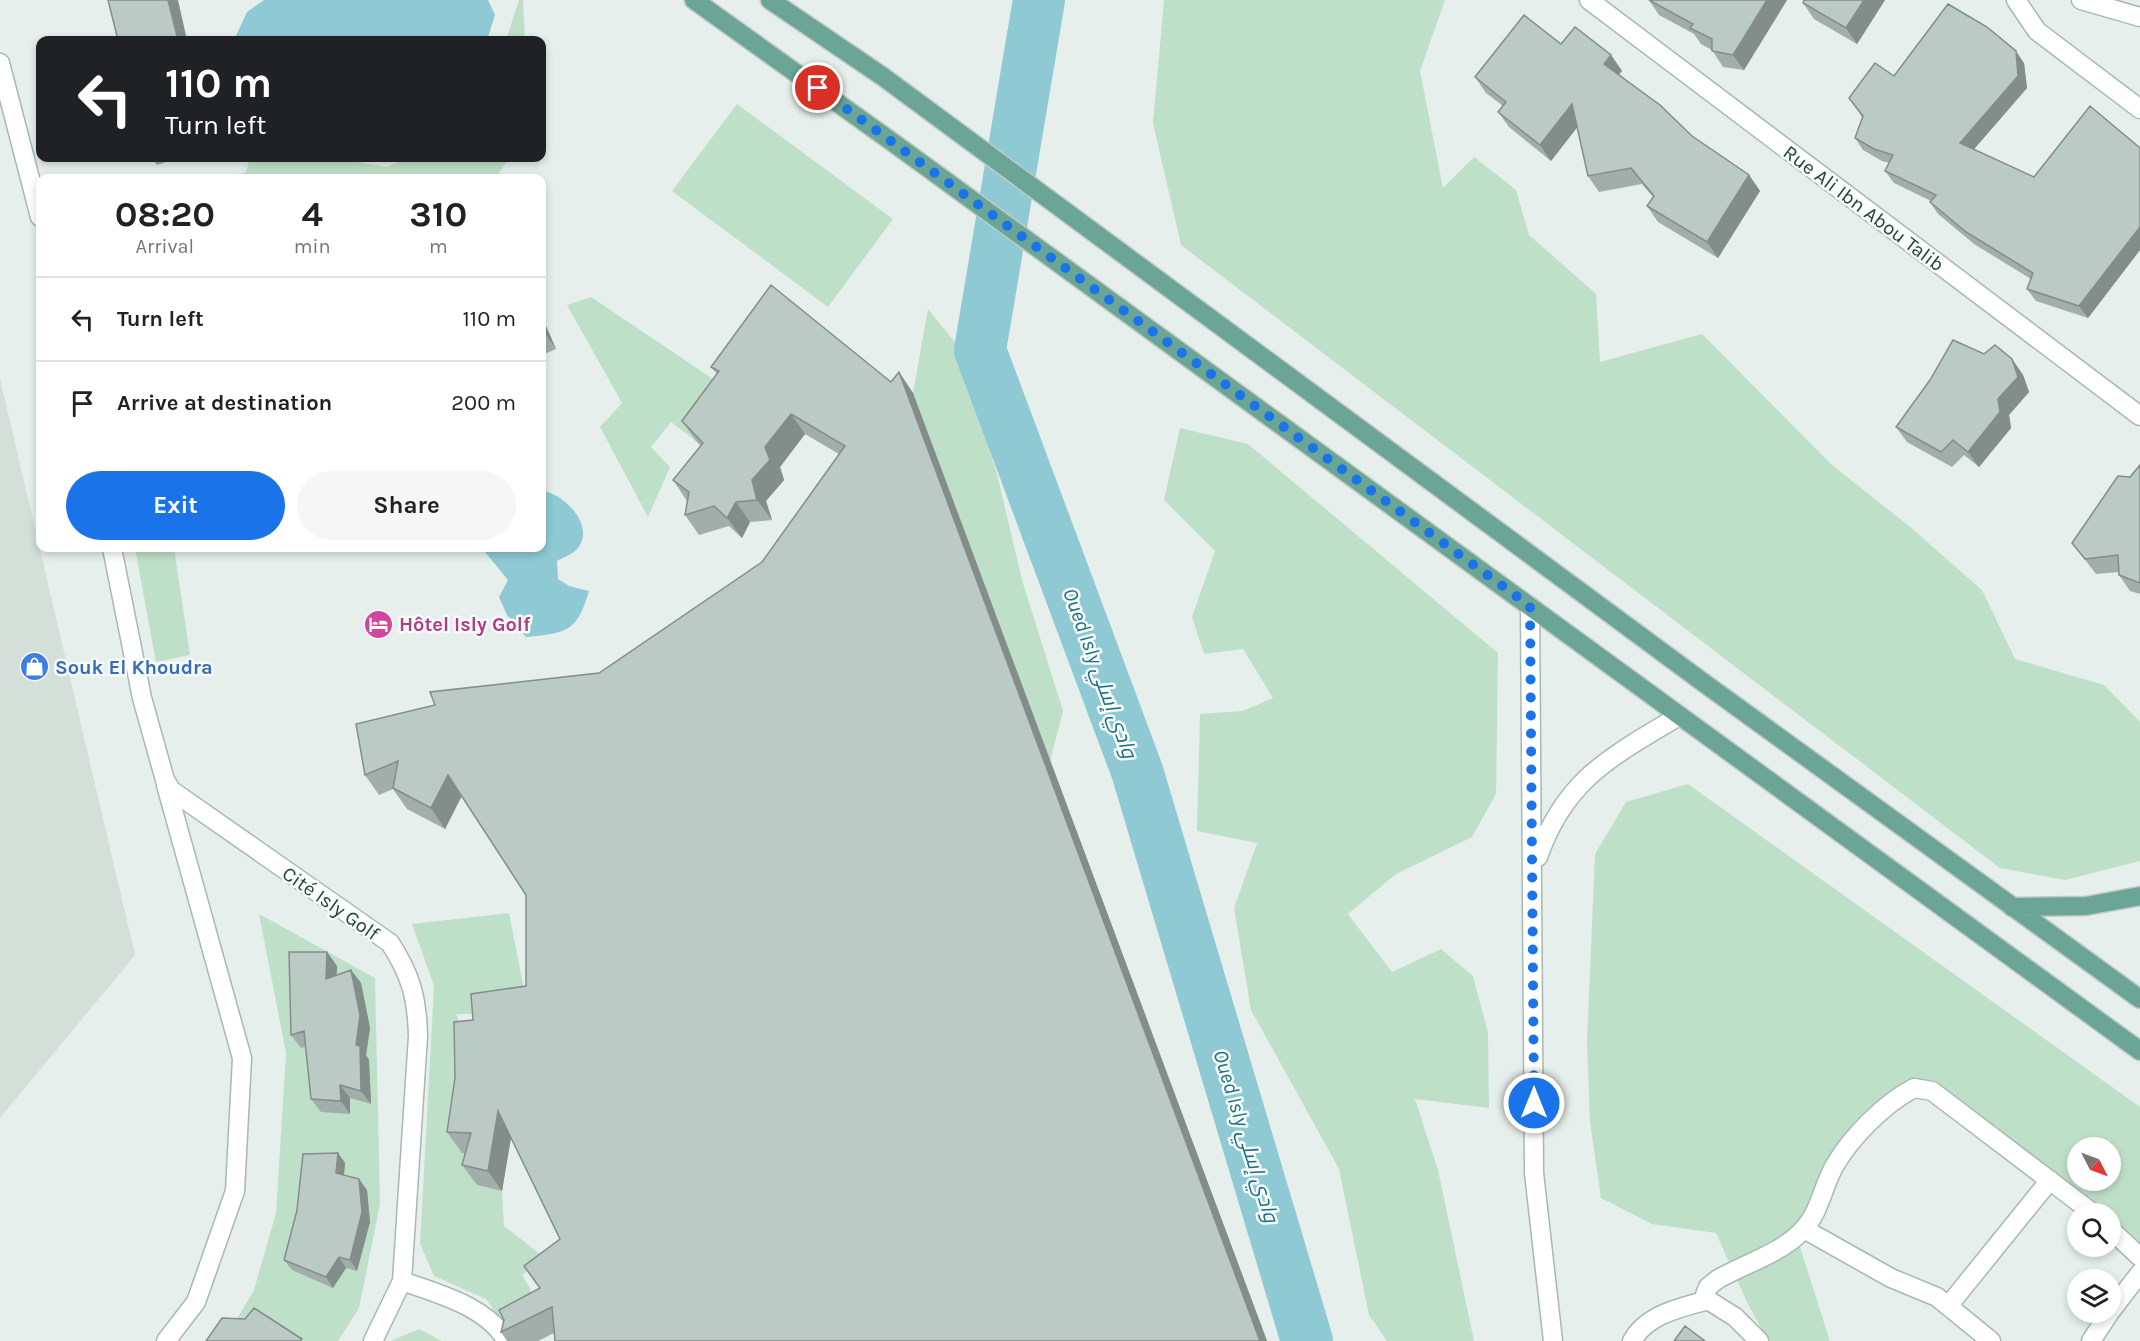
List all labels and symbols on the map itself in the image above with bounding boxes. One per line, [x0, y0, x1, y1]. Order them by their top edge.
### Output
pin [792, 62, 843, 113]
street label: Rue Ali Ibn Abou Talib [1779, 140, 1949, 276]
water label: Oued Isly وادي إسلي [1053, 585, 1142, 764]
hotel icon: Hôtel Isly Golf [362, 608, 394, 640]
place label: Hôtel Isly Golf [399, 613, 531, 636]
shop icon: Souk El Khoudra [18, 651, 50, 683]
place label: Souk El Khoudra [55, 656, 213, 679]
street label: Cité Isly Golf [278, 862, 384, 945]
water label: Oued Isly وادي إسلي [1204, 1047, 1284, 1228]
position arrow [1502, 1071, 1566, 1135]
north arrow [2067, 1137, 2121, 1191]

